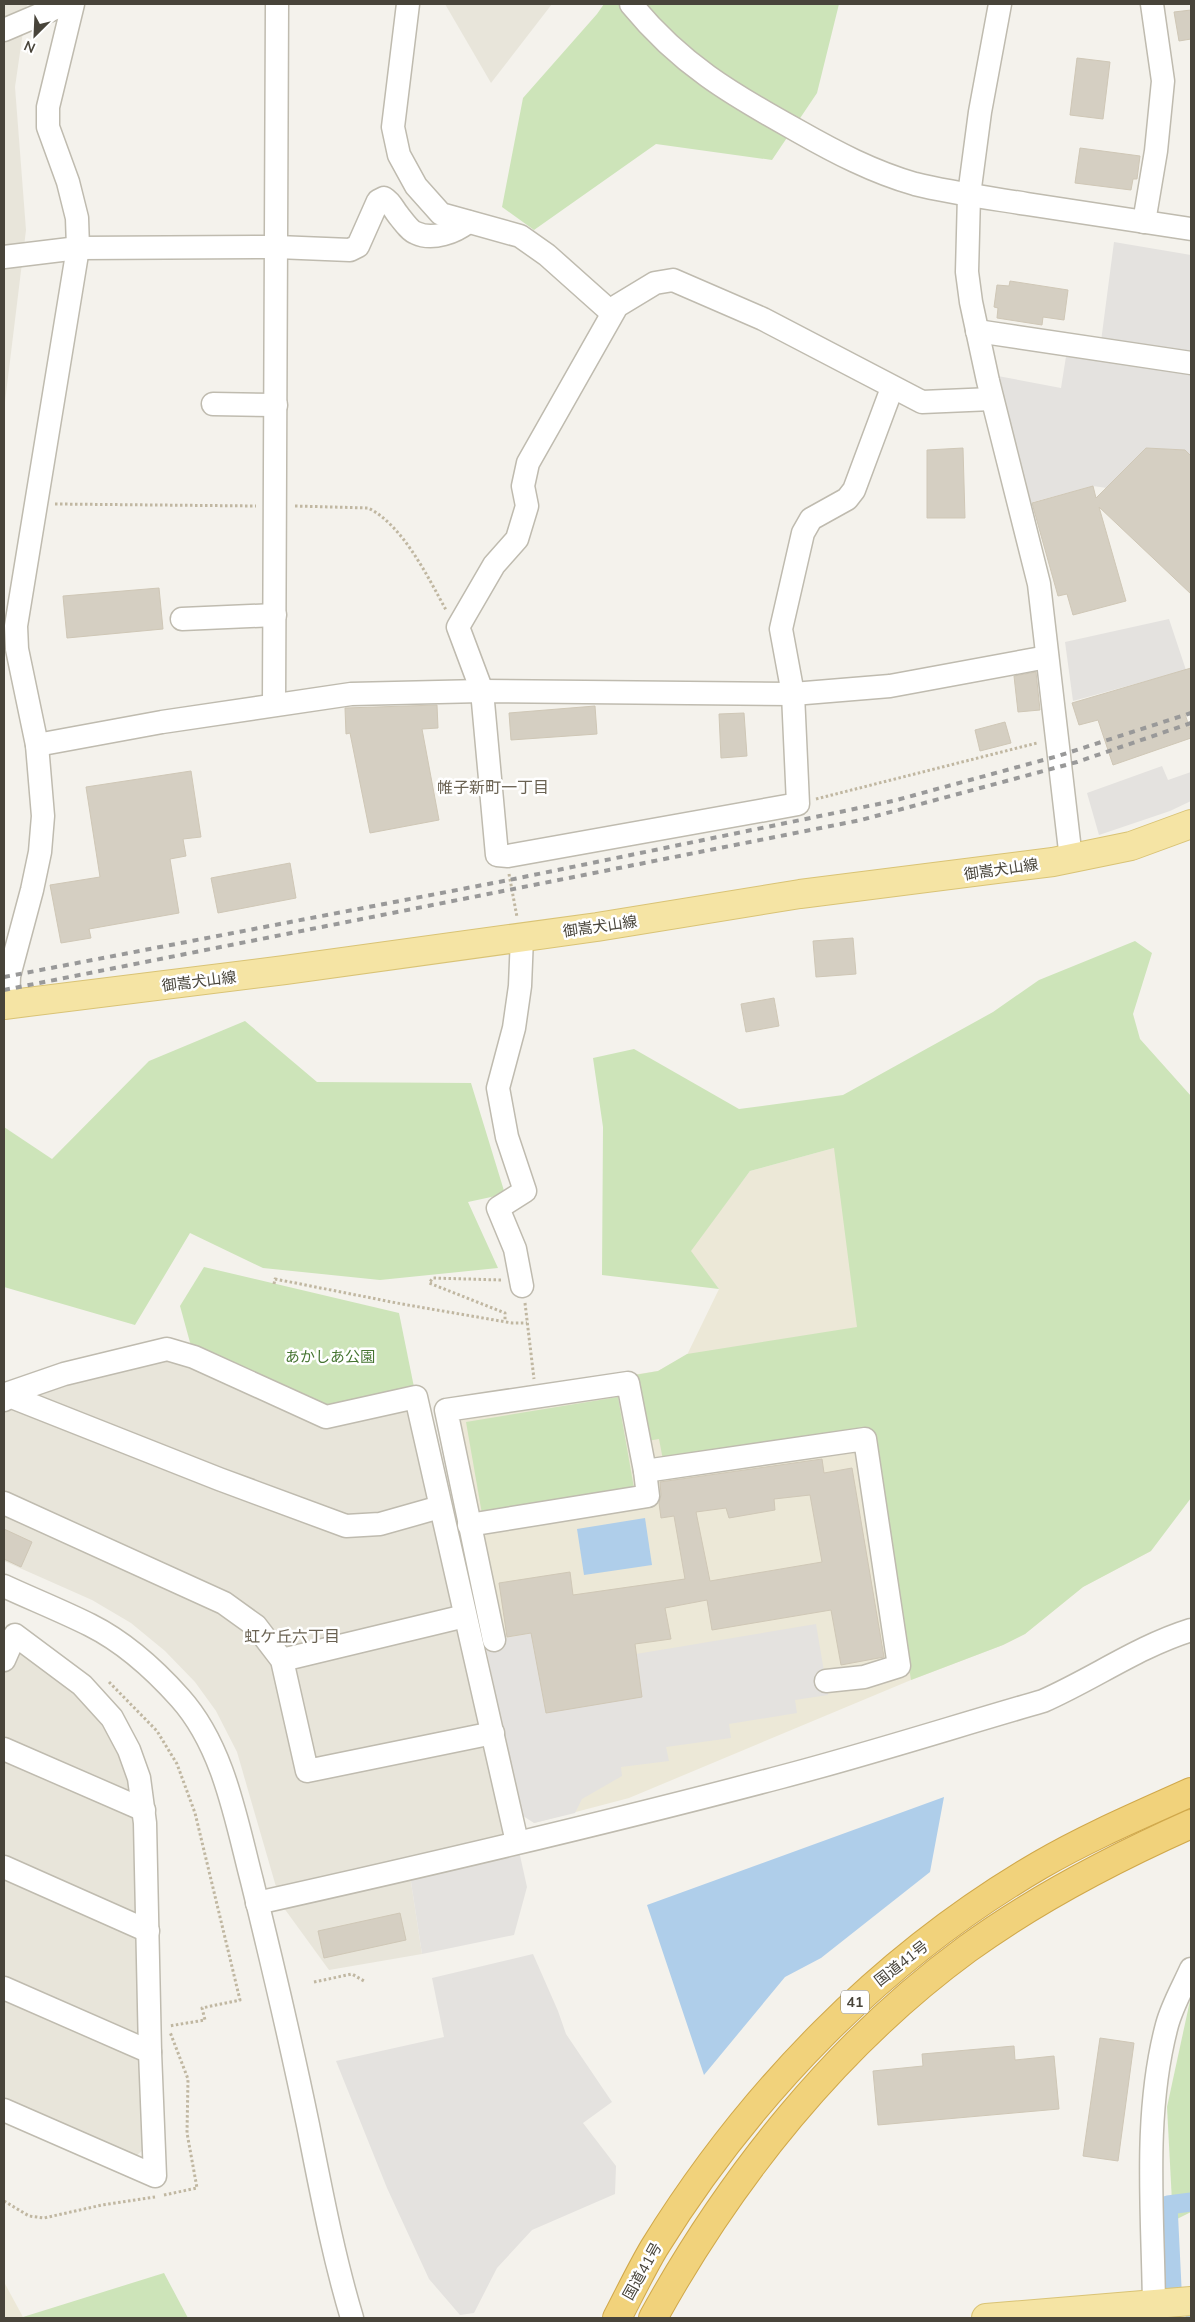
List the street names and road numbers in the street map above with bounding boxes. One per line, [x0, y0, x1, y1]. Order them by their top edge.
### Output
street label: 御嵩犬山線 [963, 854, 1039, 884]
street label: 御嵩犬山線 [562, 911, 638, 941]
street label: 御嵩犬山線 [161, 967, 237, 995]
street label: 国道41号 [870, 1936, 932, 1990]
road number: 41 [841, 1990, 869, 2014]
street label: 国道41号 [618, 2239, 666, 2303]

